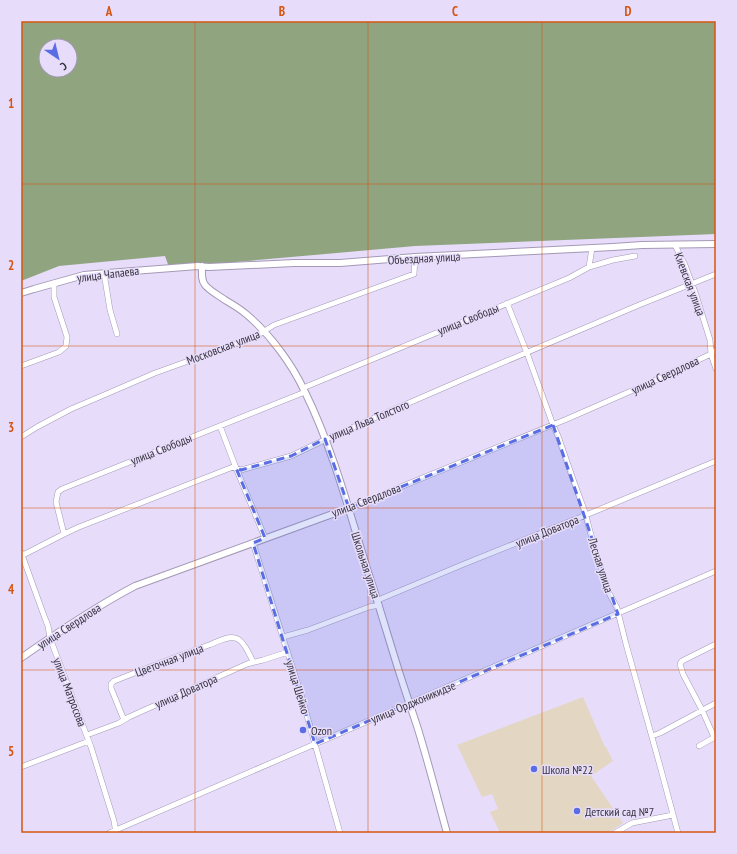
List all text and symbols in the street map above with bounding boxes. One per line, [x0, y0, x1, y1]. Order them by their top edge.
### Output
text: A [105, 3, 113, 20]
text: B [279, 3, 285, 20]
text: C [452, 3, 458, 20]
text: D [625, 3, 632, 20]
north arrow [38, 38, 78, 78]
text: С [58, 59, 70, 73]
text: 1 [8, 95, 14, 112]
street label: Объездная улица [387, 249, 461, 267]
street label: Киевская улица [671, 250, 709, 318]
text: 2 [8, 257, 14, 274]
street label: улица Чапаева [76, 263, 140, 285]
street label: улица Свободы [435, 300, 501, 338]
street label: Московская улица [184, 326, 262, 368]
street label: улица Свердлова [629, 353, 701, 397]
street label: улица Льва Толстого [327, 396, 411, 444]
text: 3 [8, 419, 14, 436]
street label: улица Свободы [128, 430, 194, 468]
street label: улица Свердлова [329, 480, 403, 520]
street label: улица Доватора [513, 511, 581, 550]
street label: Школьная улица [348, 530, 384, 600]
street label: Лесная улица [585, 535, 617, 595]
text: 4 [8, 581, 15, 598]
street label: улица Свердлова [34, 600, 104, 652]
street label: Цветочная улица [133, 640, 205, 680]
street label: улица Матросова [50, 655, 90, 729]
street label: улица Шейко [283, 658, 313, 716]
street label: улица Доватора [152, 670, 220, 711]
street label: улица Орджоникидзе [368, 677, 458, 727]
place label: Ozon [311, 723, 332, 738]
marker: Ozon [298, 725, 308, 735]
text: 5 [8, 743, 14, 760]
place label: Школа №22 [542, 762, 593, 777]
marker: Школа №22 [529, 764, 539, 774]
place label: Детский сад №7 [585, 804, 654, 819]
marker: Детский сад №7 [572, 806, 582, 816]

